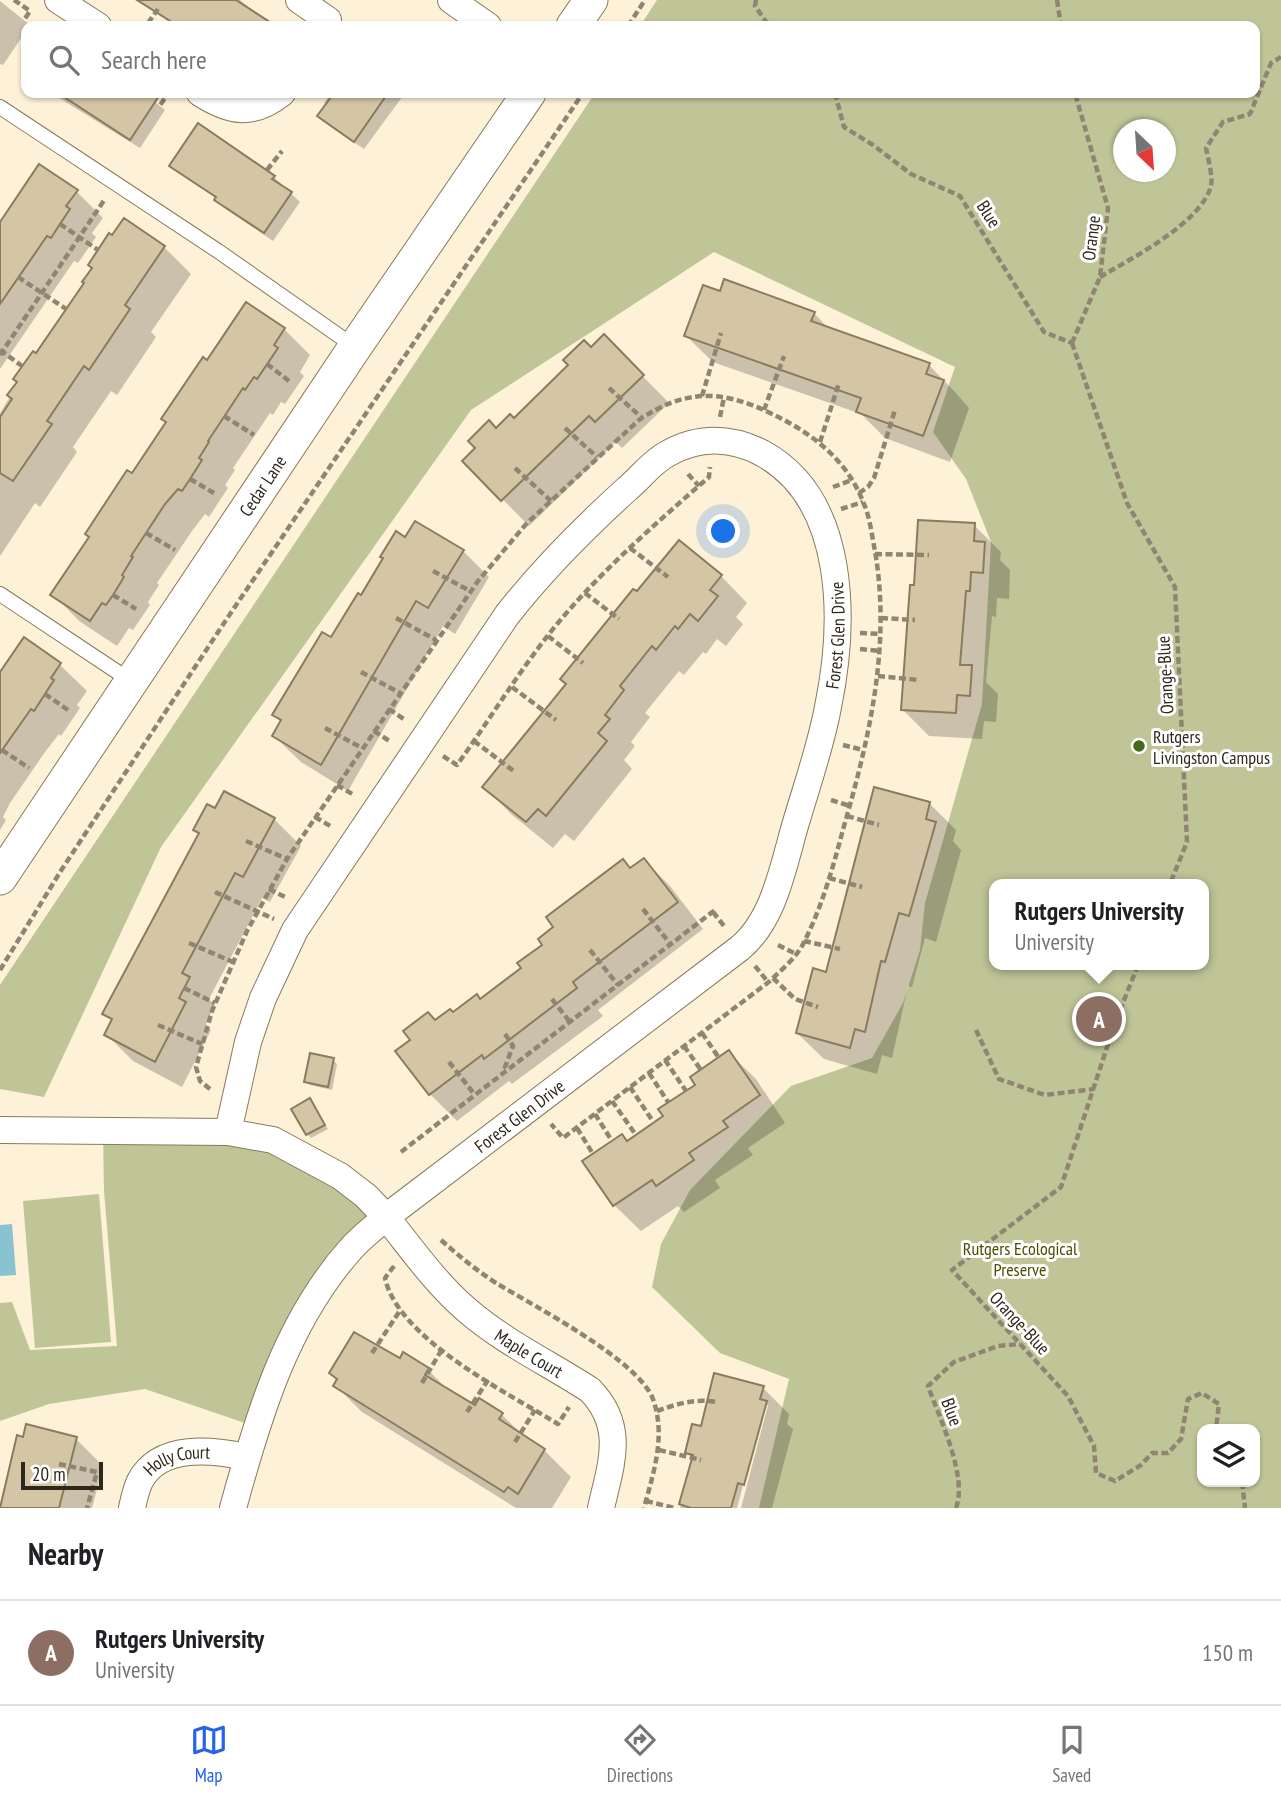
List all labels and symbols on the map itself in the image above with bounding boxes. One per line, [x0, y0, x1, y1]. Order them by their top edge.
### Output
north arrow [1113, 119, 1176, 182]
street label: Blue [972, 196, 1006, 232]
street label: Orange [1077, 214, 1105, 262]
street label: Cedar Lane [234, 451, 291, 521]
your location [706, 514, 740, 548]
street label: Forest Glen Drive [820, 581, 849, 691]
street label: Orange-Blue [1151, 635, 1179, 715]
place label: Rutgers Livingston Campus [1153, 725, 1270, 769]
marker: Rutgers Livingston Campus [1131, 738, 1147, 754]
pin: A [1076, 993, 1122, 1045]
street label: Forest Glen Drive [470, 1074, 569, 1157]
park label: Rutgers Ecological Preserve [963, 1237, 1078, 1281]
street label: Orange-Blue [985, 1287, 1055, 1359]
street label: Maple Court [491, 1323, 567, 1382]
street label: Blue [936, 1395, 968, 1429]
street label: Holly Court [138, 1440, 211, 1480]
scale bar [21, 1459, 103, 1491]

